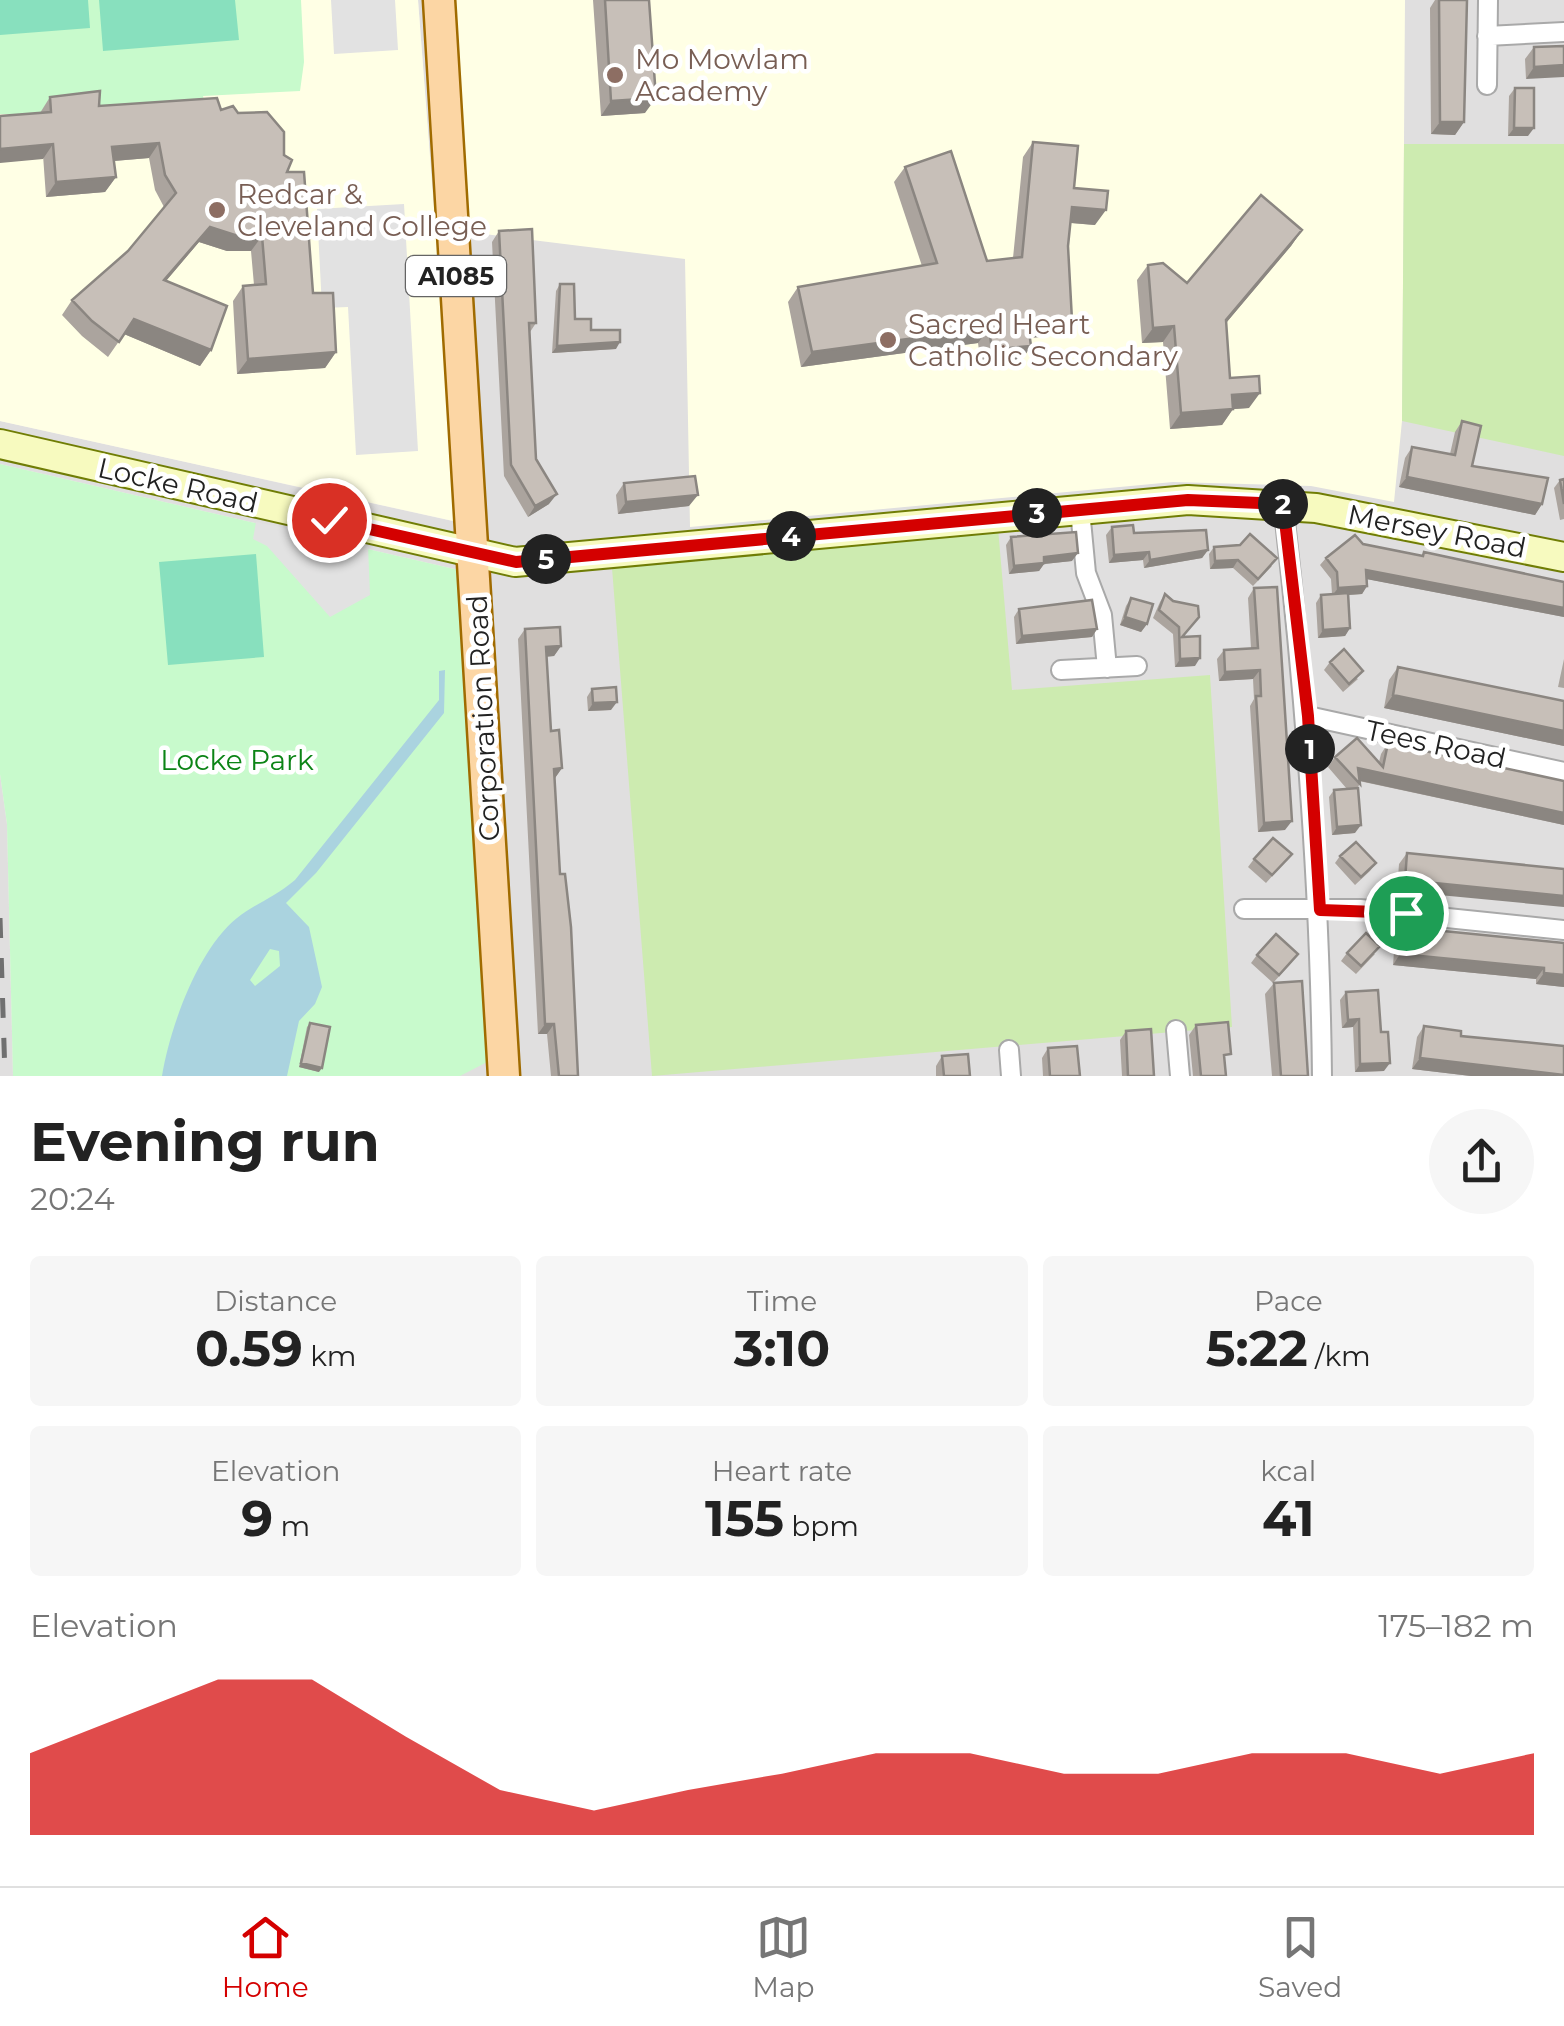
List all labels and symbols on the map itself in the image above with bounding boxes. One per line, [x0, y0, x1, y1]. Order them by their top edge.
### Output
place label: Mo Mowlam Academy [635, 42, 809, 108]
marker: Mo Mowlam Academy [604, 64, 626, 86]
place label: Redcar & Cleveland College [237, 177, 487, 243]
marker: Redcar & Cleveland College [206, 199, 228, 221]
road number: A1085 [406, 256, 506, 296]
place label: Sacred Heart Catholic Secondary [908, 307, 1179, 373]
marker: Sacred Heart Catholic Secondary [877, 329, 899, 351]
street label: Locke Road [95, 450, 261, 520]
pin [287, 478, 372, 563]
pin: 2 [1258, 479, 1308, 529]
pin: 3 [1012, 488, 1062, 538]
street label: Mersey Road [1345, 497, 1529, 565]
pin: 4 [766, 511, 816, 561]
pin: 5 [521, 534, 571, 584]
street label: Corporation Road [460, 594, 506, 842]
street label: Tees Road [1363, 713, 1509, 775]
pin: 1 [1285, 724, 1335, 774]
park label: Locke Park [160, 743, 314, 777]
pin [1364, 871, 1449, 956]

